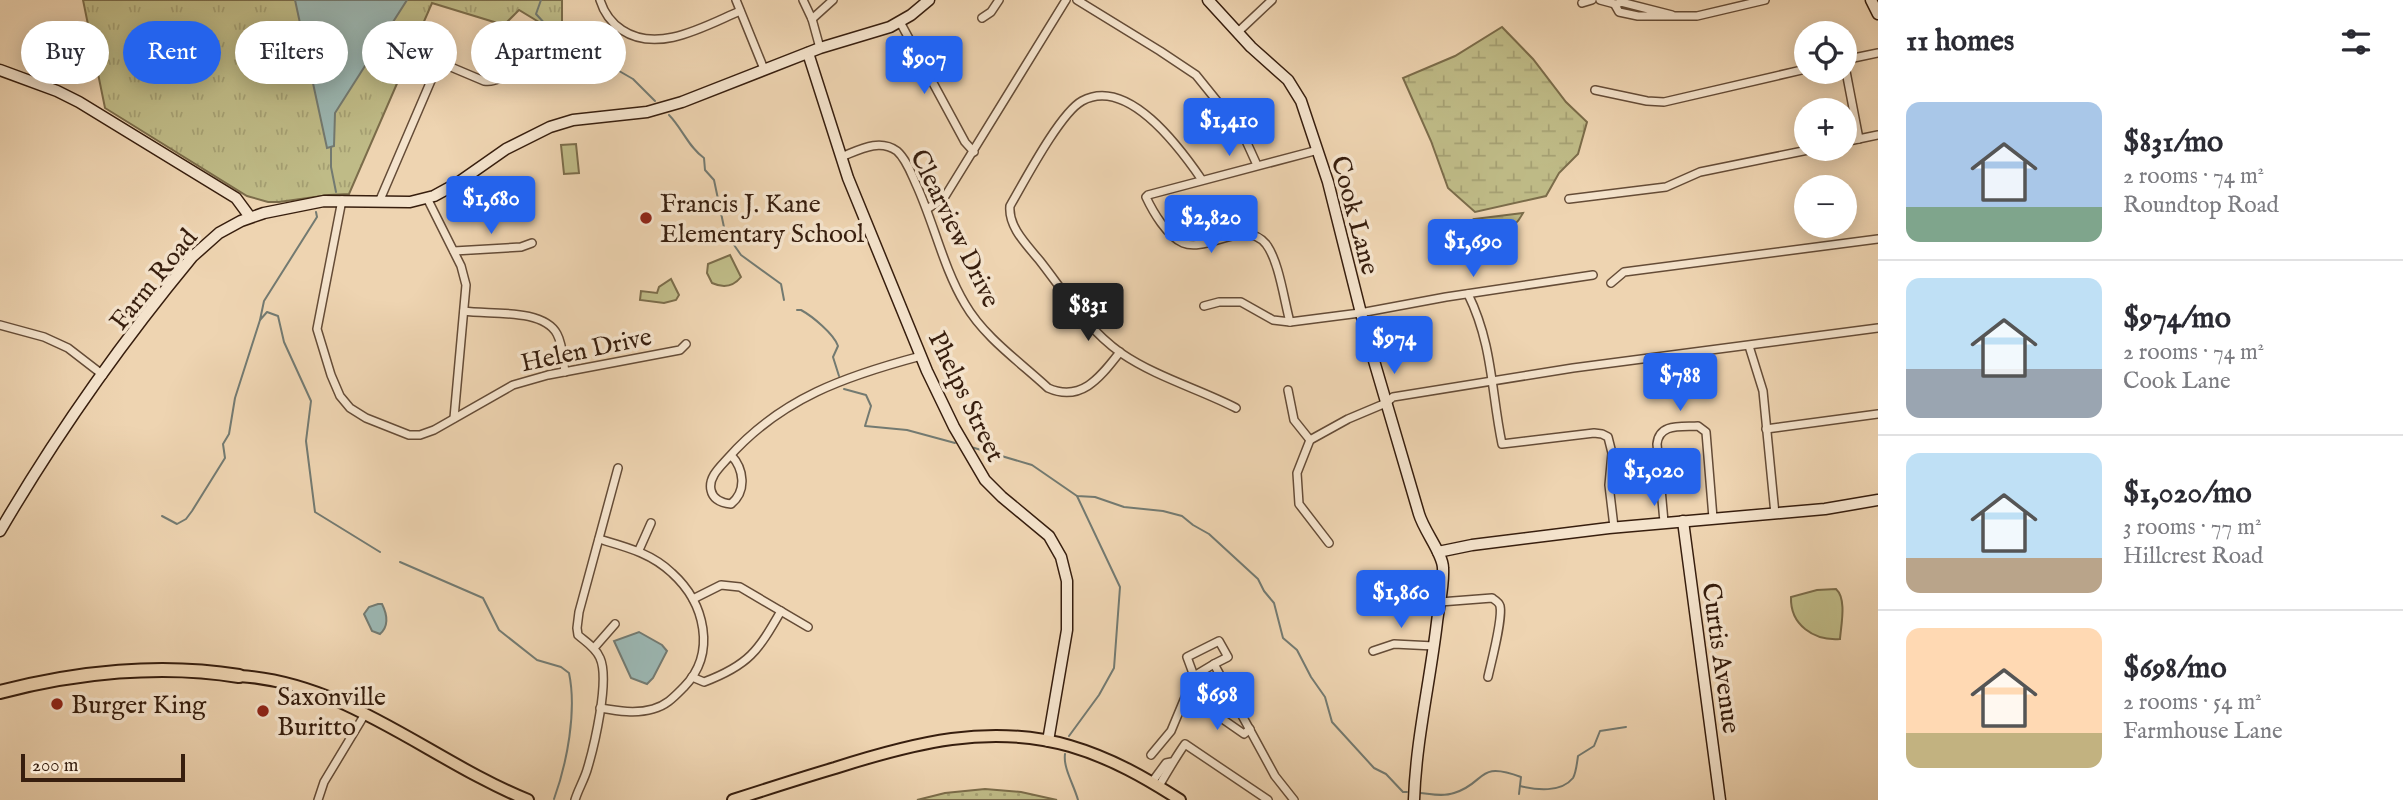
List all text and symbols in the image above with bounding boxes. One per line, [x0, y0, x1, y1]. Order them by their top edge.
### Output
chip: Buy [21, 21, 109, 84]
chip: Rent [123, 21, 221, 84]
chip: Filters [235, 21, 348, 84]
chip: New [362, 21, 457, 84]
chip: Apartment [471, 21, 626, 84]
map controls [1794, 21, 1857, 238]
button: locate [1794, 21, 1857, 84]
text: 11 homes [1906, 23, 2014, 61]
icon: filters [2337, 23, 2375, 61]
pin: $907 [883, 36, 965, 96]
text: $907 [902, 44, 946, 73]
button: + [1794, 98, 1857, 161]
pin: $1,410 [1172, 99, 1286, 158]
text: $1,410 [1199, 106, 1259, 135]
text: $831/mo [2123, 124, 2223, 162]
icon: home [1962, 130, 2046, 214]
street label: Clearview Drive [902, 144, 1007, 313]
street label: Cook Lane [1323, 152, 1386, 278]
text: 2 rooms · 74 m² [2123, 162, 2264, 191]
button: − [1794, 175, 1857, 238]
pin: $1,680 [434, 176, 548, 236]
text: $1,680 [462, 184, 520, 213]
place label: Francis J. Kane Elementary School [660, 188, 865, 251]
text: Roundtop Road [2123, 191, 2279, 220]
pin: $2,820 [1154, 196, 1268, 255]
text: $2,820 [1181, 203, 1241, 232]
marker: Francis J. Kane Elementary School [638, 210, 654, 226]
pin: $1,690 [1416, 219, 1530, 279]
street label: Farm Road [103, 222, 205, 338]
text: $1,690 [1444, 227, 1502, 256]
pin: $831 [1047, 284, 1129, 343]
text: $831 [1069, 291, 1107, 320]
text: $974/mo [2123, 300, 2231, 338]
icon: home [1962, 306, 2046, 390]
pin: $974 [1353, 316, 1435, 376]
street label: Helen Drive [518, 320, 655, 380]
text: $974 [1372, 324, 1416, 353]
street label: Phelps Street [920, 326, 1011, 467]
text: 2 rooms · 74 m² [2123, 338, 2264, 367]
pin: $788 [1639, 354, 1721, 413]
text: $788 [1659, 361, 1701, 390]
text: Cook Lane [2123, 367, 2231, 396]
pin: $1,020 [1597, 448, 1711, 508]
text: $1,020 [1624, 456, 1684, 485]
text: $1,020/mo [2123, 475, 2252, 513]
icon: home [1962, 481, 2046, 565]
text: 3 rooms · 77 m² [2123, 513, 2262, 542]
text: Hillcrest Road [2123, 542, 2263, 571]
pin: $1,860 [1344, 570, 1458, 630]
text: $1,860 [1372, 578, 1430, 607]
street label: Curtis Avenue [1694, 581, 1747, 736]
text: $698/mo [2123, 650, 2227, 688]
icon: home [1962, 656, 2046, 740]
pin: $698 [1176, 672, 1258, 732]
text: $698 [1196, 680, 1238, 709]
place label: Saxonville Buritto [277, 681, 386, 744]
text: 2 rooms · 54 m² [2123, 688, 2262, 717]
place label: Burger King [71, 689, 207, 722]
marker: Burger King [49, 696, 65, 712]
marker: Saxonville Buritto [255, 703, 271, 719]
text: Farmhouse Lane [2123, 717, 2283, 746]
scale bar [21, 751, 186, 783]
text: 200 m [32, 754, 78, 778]

